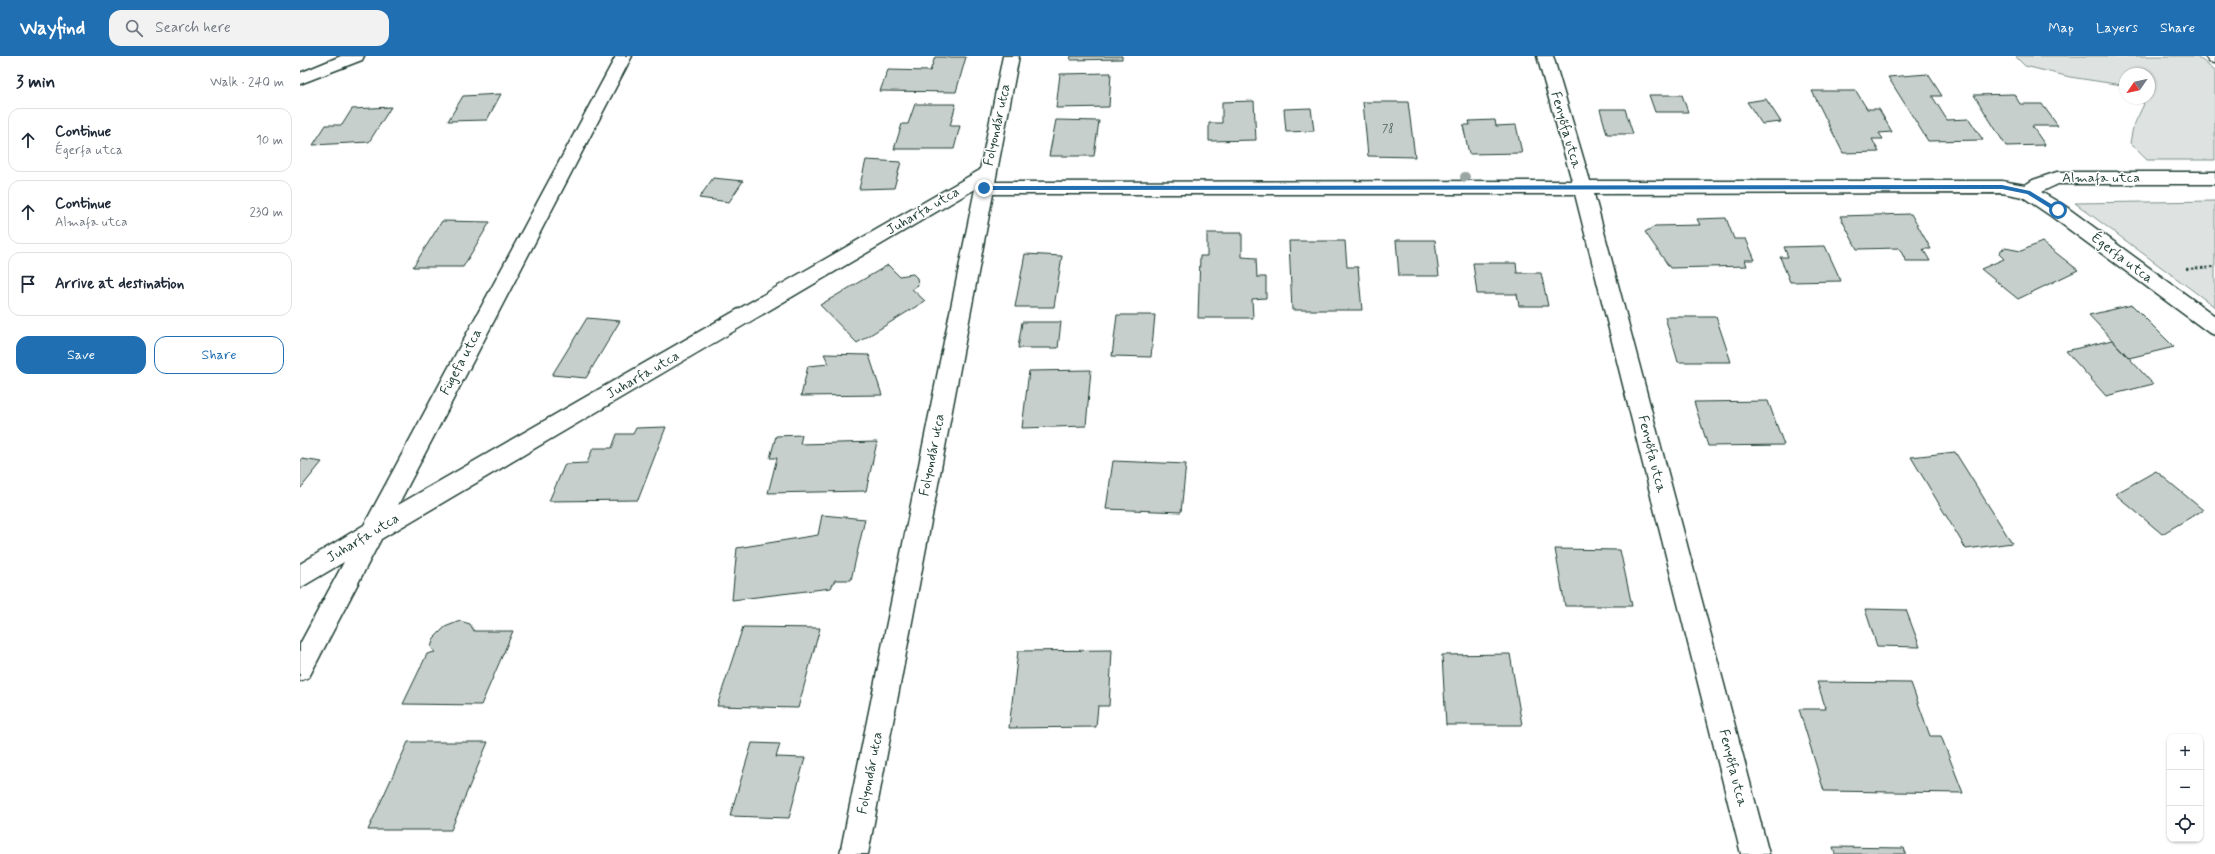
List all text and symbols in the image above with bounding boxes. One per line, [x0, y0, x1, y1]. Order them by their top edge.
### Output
search box [109, 10, 389, 46]
text: Wayfind [20, 16, 85, 41]
icon: search [123, 17, 145, 39]
text: Search here [155, 18, 231, 38]
text: Map [2048, 19, 2074, 37]
text: Layers [2096, 19, 2138, 37]
text: Share [2160, 19, 2195, 37]
north arrow [2119, 68, 2155, 104]
text: 3 min [16, 71, 55, 93]
text: Walk · 240 m [210, 74, 284, 91]
street label: Folyondár utca [980, 82, 1014, 168]
street label: Fenyőfa utca [1546, 90, 1586, 171]
text: Continue [55, 122, 111, 142]
house number: 78 [1382, 122, 1394, 136]
icon: ahead [17, 129, 39, 151]
text: 10 m [256, 132, 283, 149]
text: Égerfa utca [55, 142, 123, 159]
street label: Almafa utca [2062, 169, 2140, 187]
route end [975, 179, 993, 197]
street label: Juharfa utca [883, 183, 963, 239]
text: Continue [55, 194, 111, 214]
icon: ahead [17, 201, 39, 223]
route start [2049, 201, 2067, 219]
text: 230 m [249, 204, 283, 221]
text: Almafa utca [55, 214, 128, 231]
street label: Égerfa utca [2088, 229, 2156, 287]
icon: arrive [17, 273, 39, 295]
text: Arrive at destination [55, 274, 184, 294]
street label: Fügefa utca [436, 326, 486, 398]
button: Save [16, 336, 146, 374]
button: Share [154, 336, 284, 374]
street label: Juharfa utca [603, 347, 683, 403]
street label: Folyondár utca [915, 412, 949, 498]
street label: Fenyőfa utca [1634, 413, 1670, 495]
street label: Juharfa utca [323, 509, 403, 567]
street label: Fenyőfa utca [1715, 727, 1751, 809]
street label: Folyondár utca [853, 730, 887, 816]
map controls [2167, 734, 2203, 842]
button: + [2167, 734, 2203, 770]
button: − [2167, 770, 2203, 806]
button: locate [2167, 806, 2203, 842]

